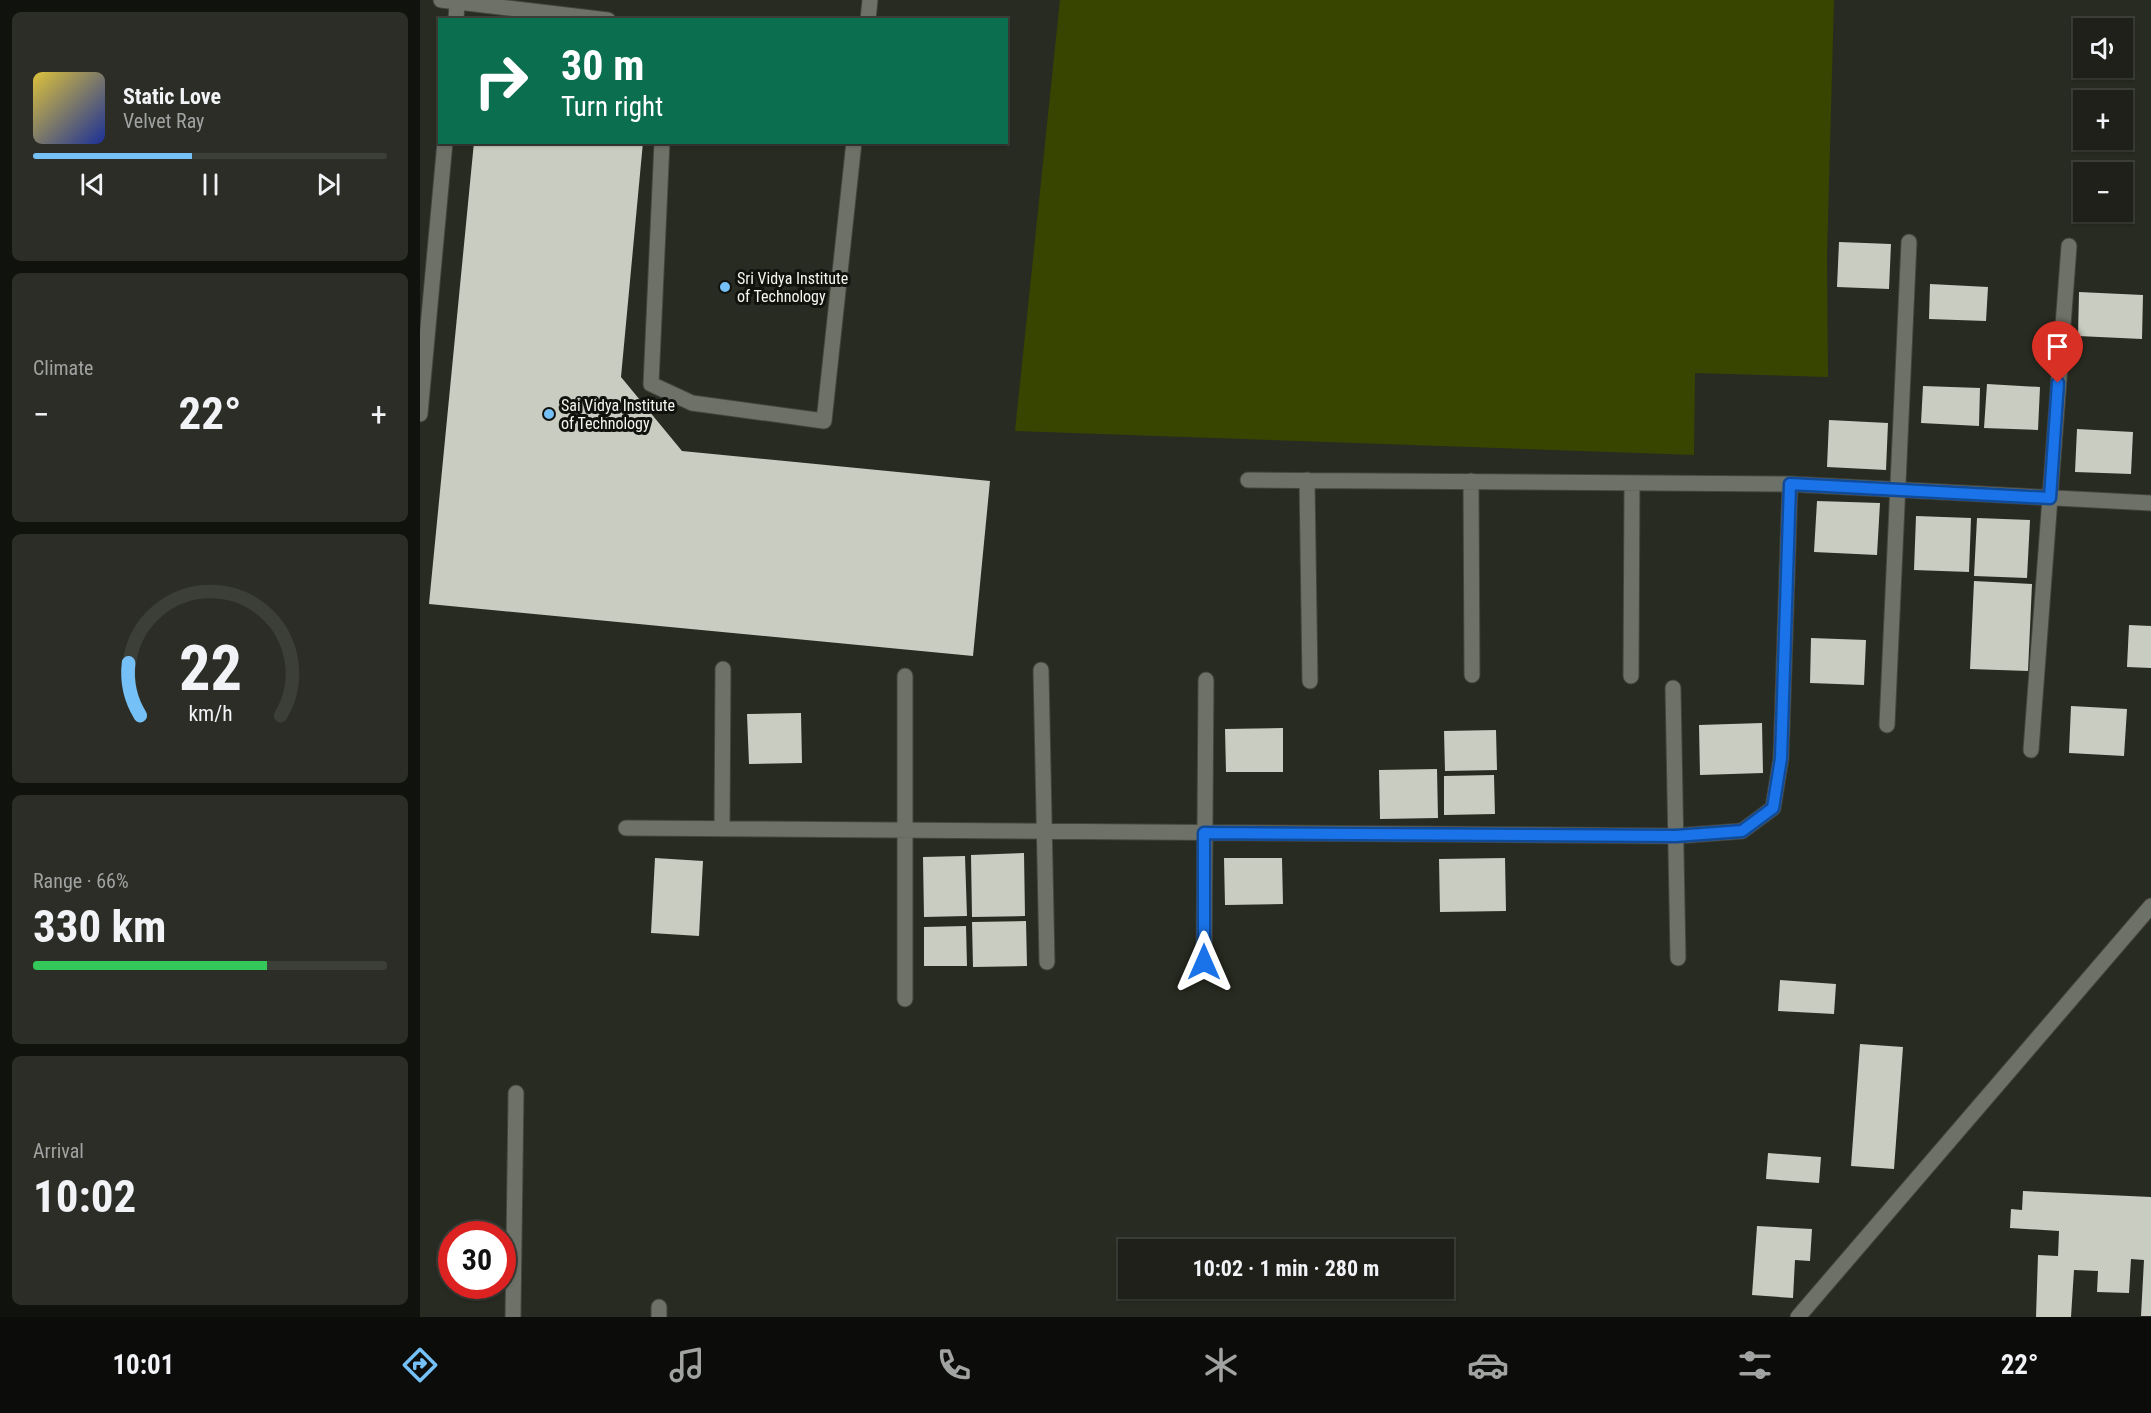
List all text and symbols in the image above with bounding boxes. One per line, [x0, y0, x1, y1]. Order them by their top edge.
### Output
map controls [2073, 18, 2133, 222]
button: sound [2073, 18, 2133, 78]
text: 30 m [561, 41, 644, 90]
icon: right [462, 42, 540, 120]
text: Static Love [123, 84, 221, 109]
button: + [2073, 90, 2133, 150]
text: Turn right [561, 91, 663, 123]
text: Velvet Ray [123, 109, 204, 133]
button: − [2073, 162, 2133, 222]
icon: previous [76, 168, 109, 201]
icon: pause [194, 168, 227, 201]
icon: next [312, 168, 345, 201]
place label: Sri Vidya Institute of Technology [737, 269, 848, 306]
marker: Sri Vidya Institute of Technology [718, 280, 732, 294]
pin [2032, 321, 2083, 383]
icon: arrive [2041, 330, 2074, 363]
text: Climate [33, 356, 93, 380]
text: 22° [179, 387, 242, 440]
text: − [33, 395, 50, 434]
text: + [371, 395, 387, 434]
place label: Sai Vidya Institute of Technology [561, 396, 675, 433]
marker: Sai Vidya Institute of Technology [542, 407, 556, 421]
text: 22 [178, 632, 242, 705]
text: km/h [188, 701, 232, 726]
text: Range · 66% [33, 869, 129, 893]
text: 330 km [33, 900, 166, 953]
position arrow [1172, 930, 1236, 994]
text: Arrival [33, 1139, 84, 1163]
text: 10:02 [33, 1170, 136, 1223]
speed limit sign: 30 [438, 1221, 516, 1299]
text: 10:02 · 1 min · 280 m [1193, 1256, 1379, 1281]
icon: directions [399, 1344, 441, 1386]
icon: music [666, 1344, 708, 1386]
icon: phone [933, 1344, 975, 1386]
icon: climate [1200, 1344, 1242, 1386]
icon: car [1467, 1344, 1509, 1386]
icon: filters [1734, 1344, 1776, 1386]
text: 10:01 [112, 1349, 174, 1381]
text: 22° [2001, 1349, 2038, 1381]

